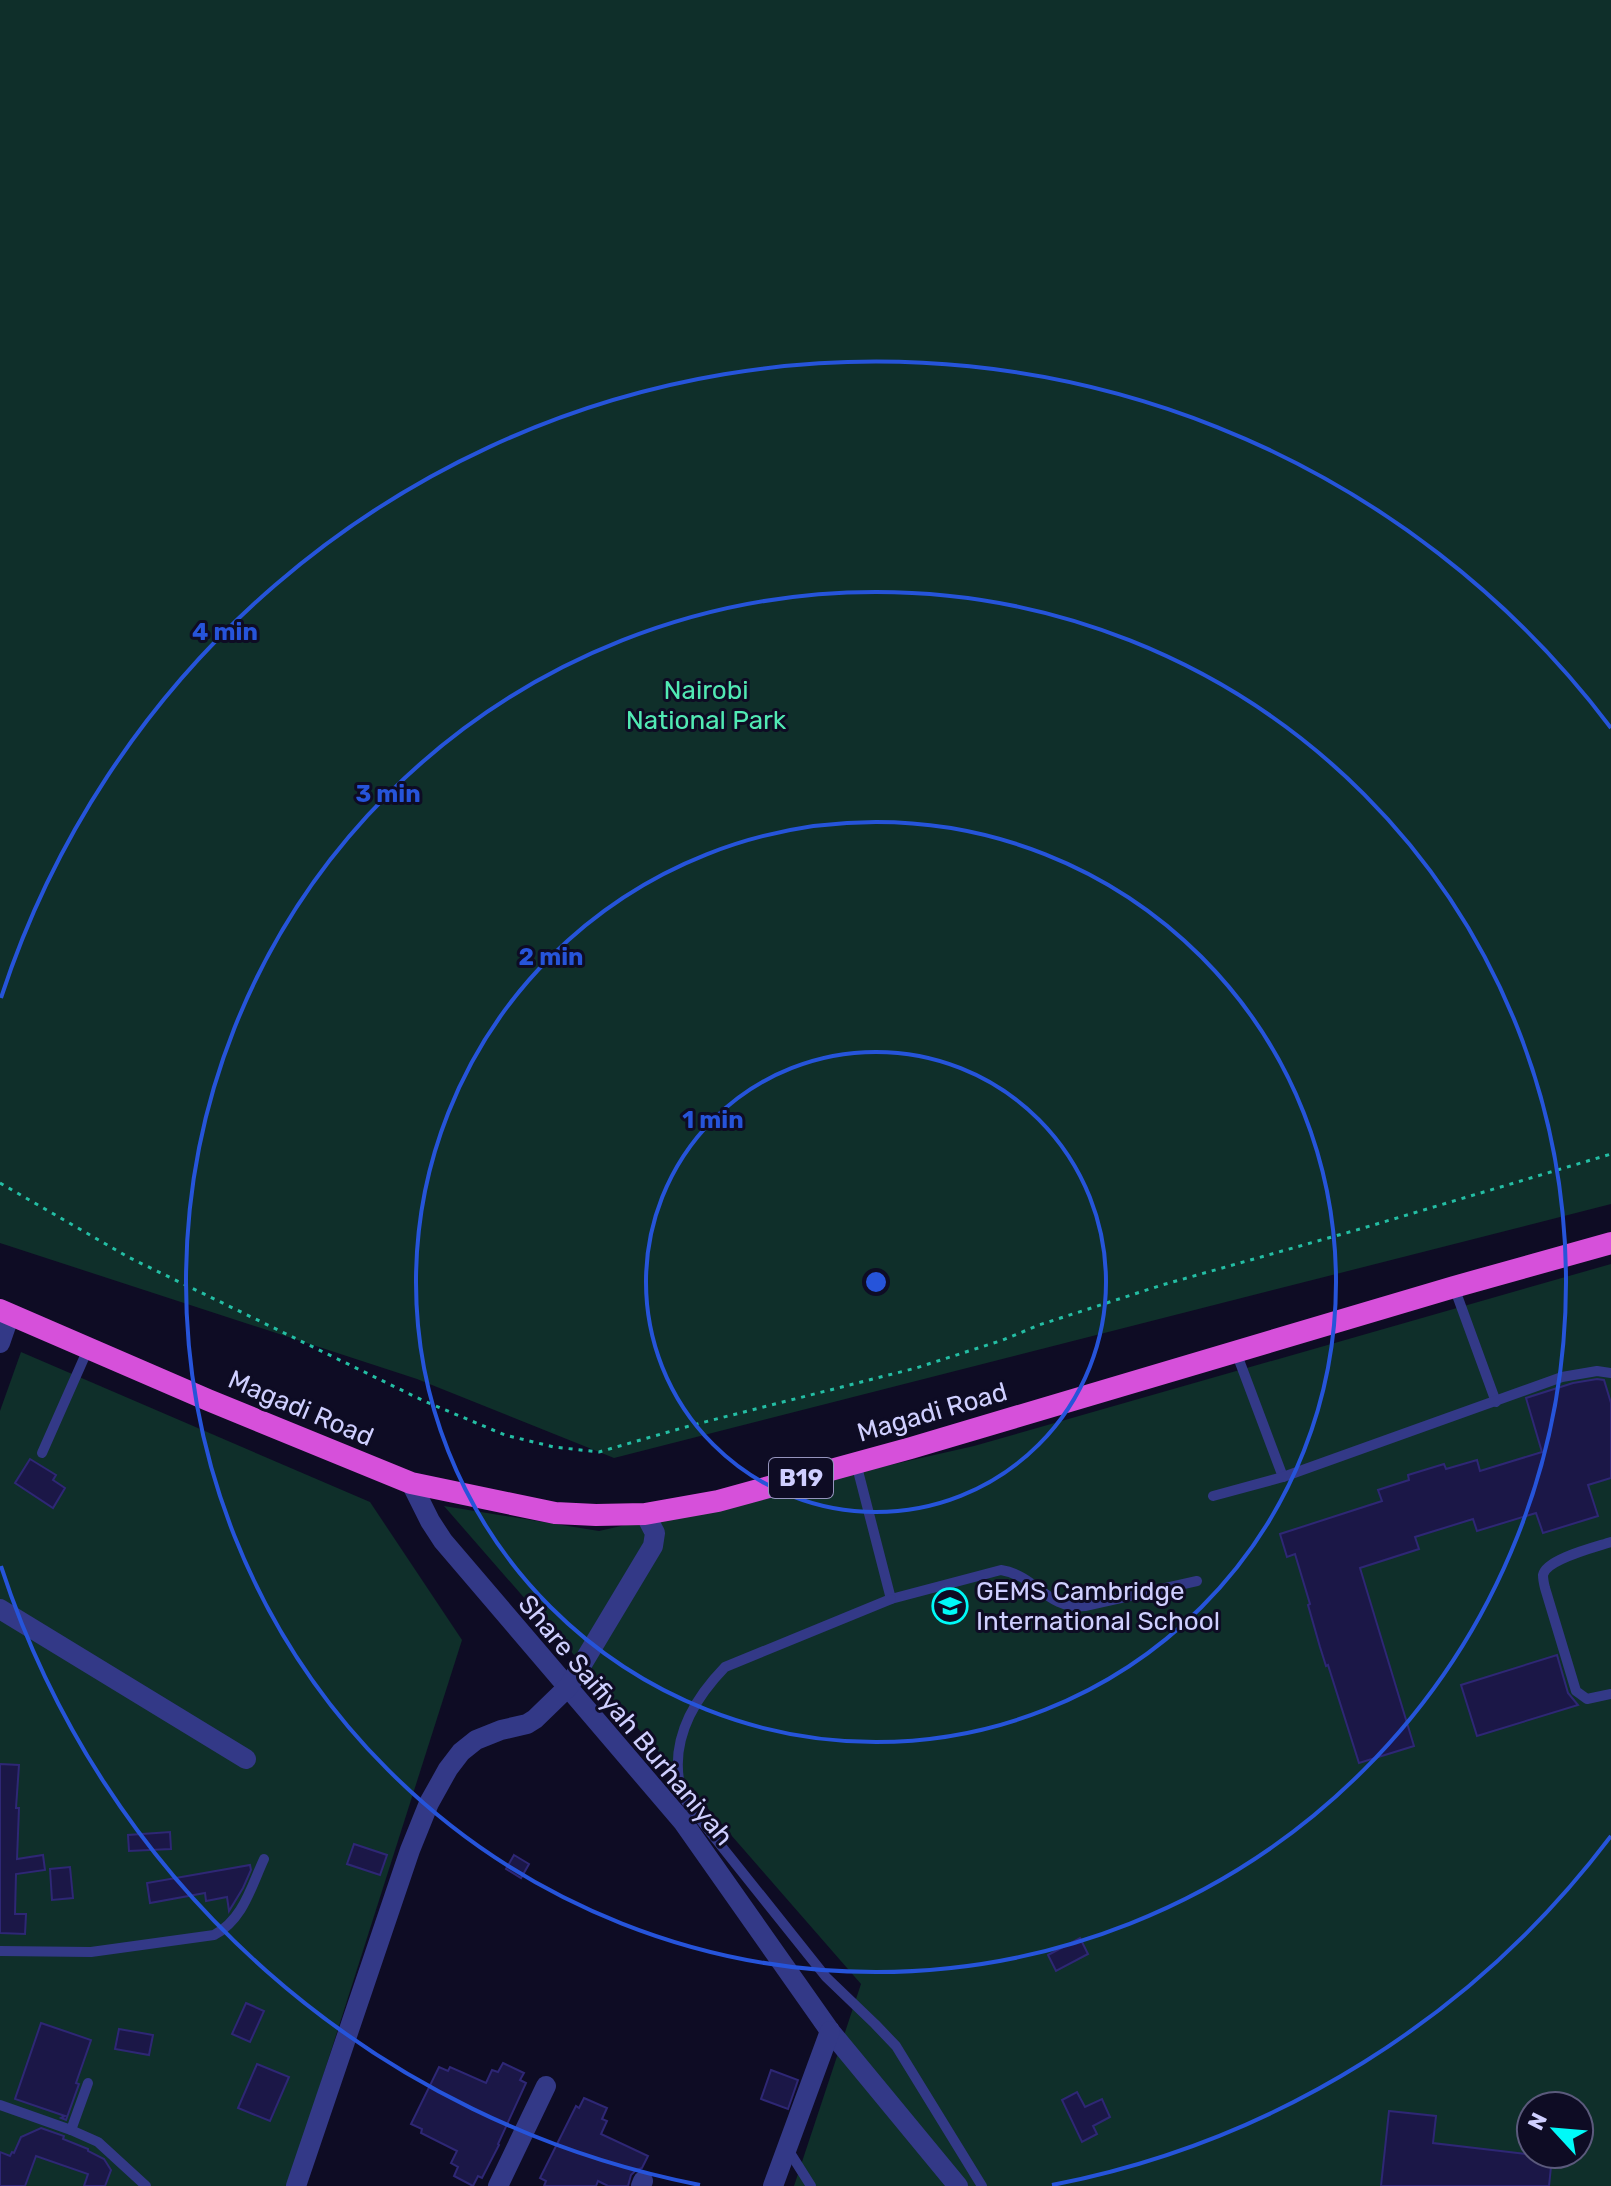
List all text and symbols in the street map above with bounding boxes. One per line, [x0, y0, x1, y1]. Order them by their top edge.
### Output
text: 4 min [192, 618, 258, 646]
park label: Nairobi National Park [626, 675, 787, 736]
text: 3 min [355, 780, 421, 808]
text: 2 min [519, 943, 584, 971]
text: 1 min [682, 1106, 744, 1134]
centre of rings [862, 1268, 890, 1296]
street label: Magadi Road [224, 1364, 378, 1453]
street label: Magadi Road [854, 1376, 1011, 1449]
road number: B19 [769, 1458, 833, 1498]
place label: GEMS Cambridge International School [976, 1576, 1220, 1637]
school or university icon: GEMS Cambridge International School [931, 1587, 969, 1625]
street label: Share Saifiyah Burhaniyah [512, 1589, 740, 1852]
north arrow [1515, 2090, 1595, 2170]
text: N [1522, 2108, 1553, 2134]

